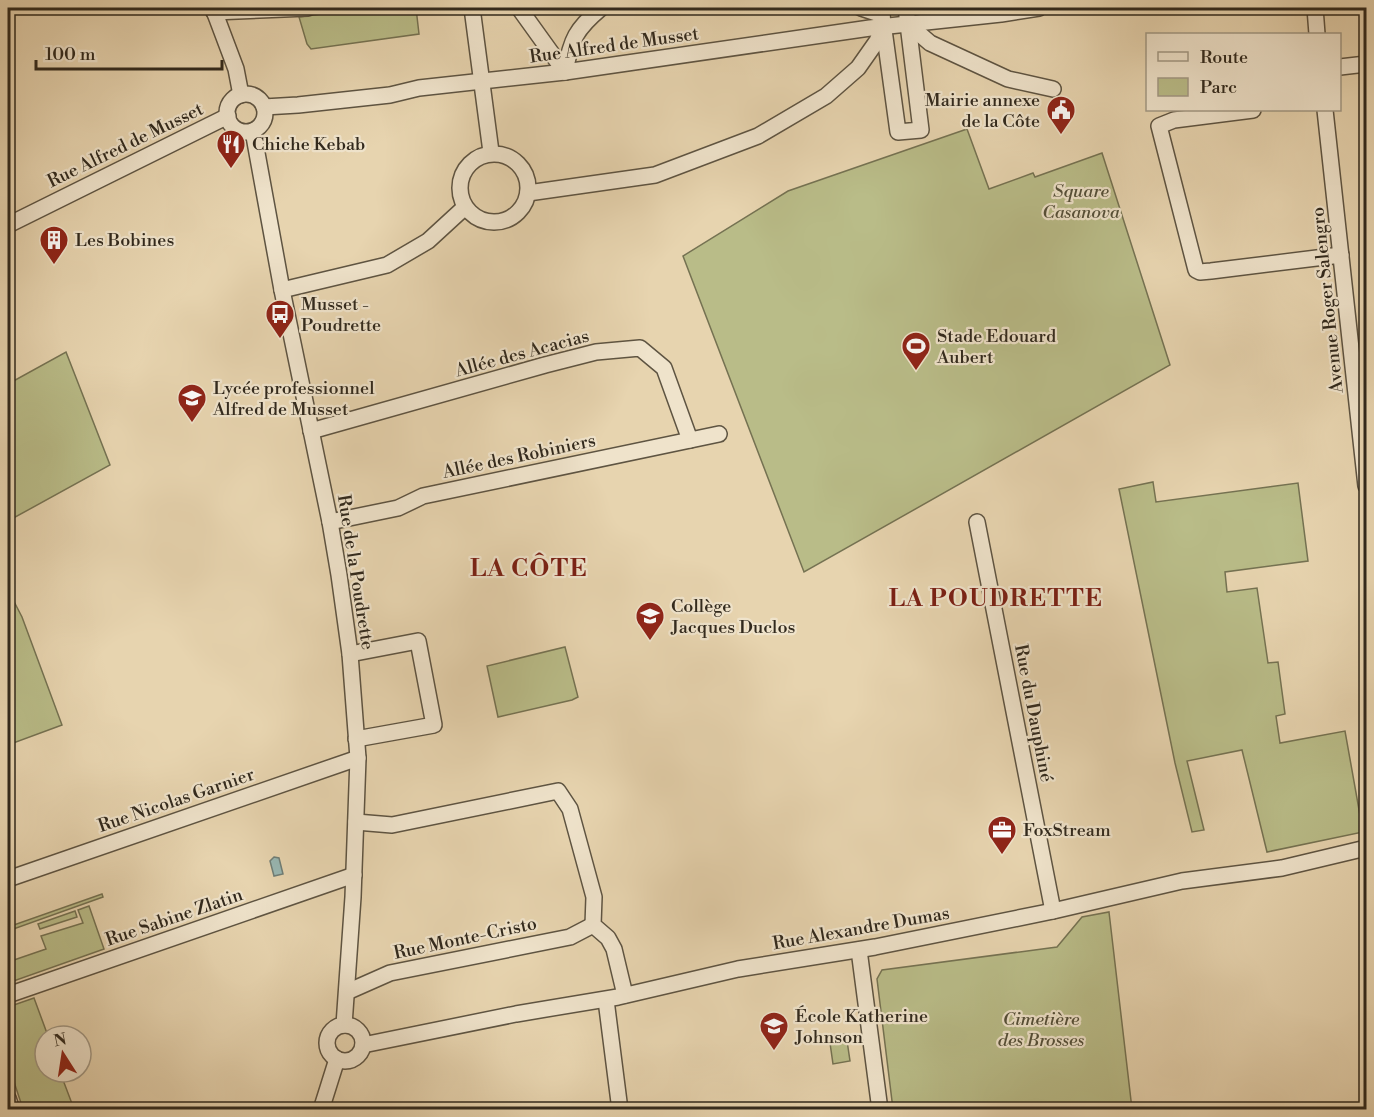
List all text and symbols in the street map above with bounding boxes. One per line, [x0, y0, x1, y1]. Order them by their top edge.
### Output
street label: Rue Alfred de Musset [528, 22, 701, 69]
scale bar [36, 33, 222, 71]
legend [1146, 33, 1341, 111]
text: 100 m [45, 43, 96, 66]
text: Route [1200, 46, 1248, 69]
text: Parc [1200, 76, 1237, 99]
place label: Mairie annexe de la Côte [925, 89, 1040, 133]
public building icon: Mairie annexe de la Côte [1045, 94, 1077, 136]
street label: Rue Alfred de Musset [43, 97, 208, 193]
restaurant icon: Chiche Kebab [215, 128, 247, 170]
place label: Chiche Kebab [252, 133, 365, 156]
park label: Square Casanova [1042, 180, 1121, 224]
street label: Avenue Roger Salengro [1306, 206, 1349, 395]
building icon: Les Bobines [38, 224, 70, 266]
place label: Les Bobines [75, 229, 174, 252]
place label: Musset - Poudrette [301, 293, 381, 337]
bus stop icon: Musset - Poudrette [264, 298, 296, 340]
street label: Allée des Acacias [452, 325, 592, 383]
place label: Stade Edouard Aubert [936, 325, 1057, 369]
sports icon: Stade Edouard Aubert [900, 330, 932, 372]
place label: Lycée professionnel Alfred de Musset [212, 377, 375, 421]
school or university icon: Lycée professionnel Alfred de Musset [176, 382, 208, 424]
street label: Allée des Robiniers [440, 429, 598, 484]
street label: Rue de la Poudrette [332, 493, 379, 651]
district label: LA CÔTE [470, 552, 588, 584]
district label: LA POUDRETTE [889, 584, 1103, 614]
place label: Collège Jacques Duclos [670, 595, 796, 639]
school or university icon: Collège Jacques Duclos [634, 600, 666, 642]
street label: Rue du Dauphiné [1009, 642, 1058, 784]
street label: Rue Nicolas Garnier [95, 763, 258, 838]
office icon: FoxStream [986, 814, 1018, 856]
place label: FoxStream [1023, 819, 1111, 842]
street label: Rue Sabine Zlatin [102, 883, 246, 952]
street label: Rue Alexandre Dumas [771, 902, 951, 955]
street label: Rue Monte-Cristo [391, 912, 539, 965]
place label: École Katherine Johnson [794, 1005, 928, 1049]
park label: Cimetière des Brosses [998, 1008, 1084, 1052]
school or university icon: École Katherine Johnson [758, 1010, 790, 1052]
north arrow [33, 1024, 93, 1084]
text: N [52, 1029, 69, 1051]

